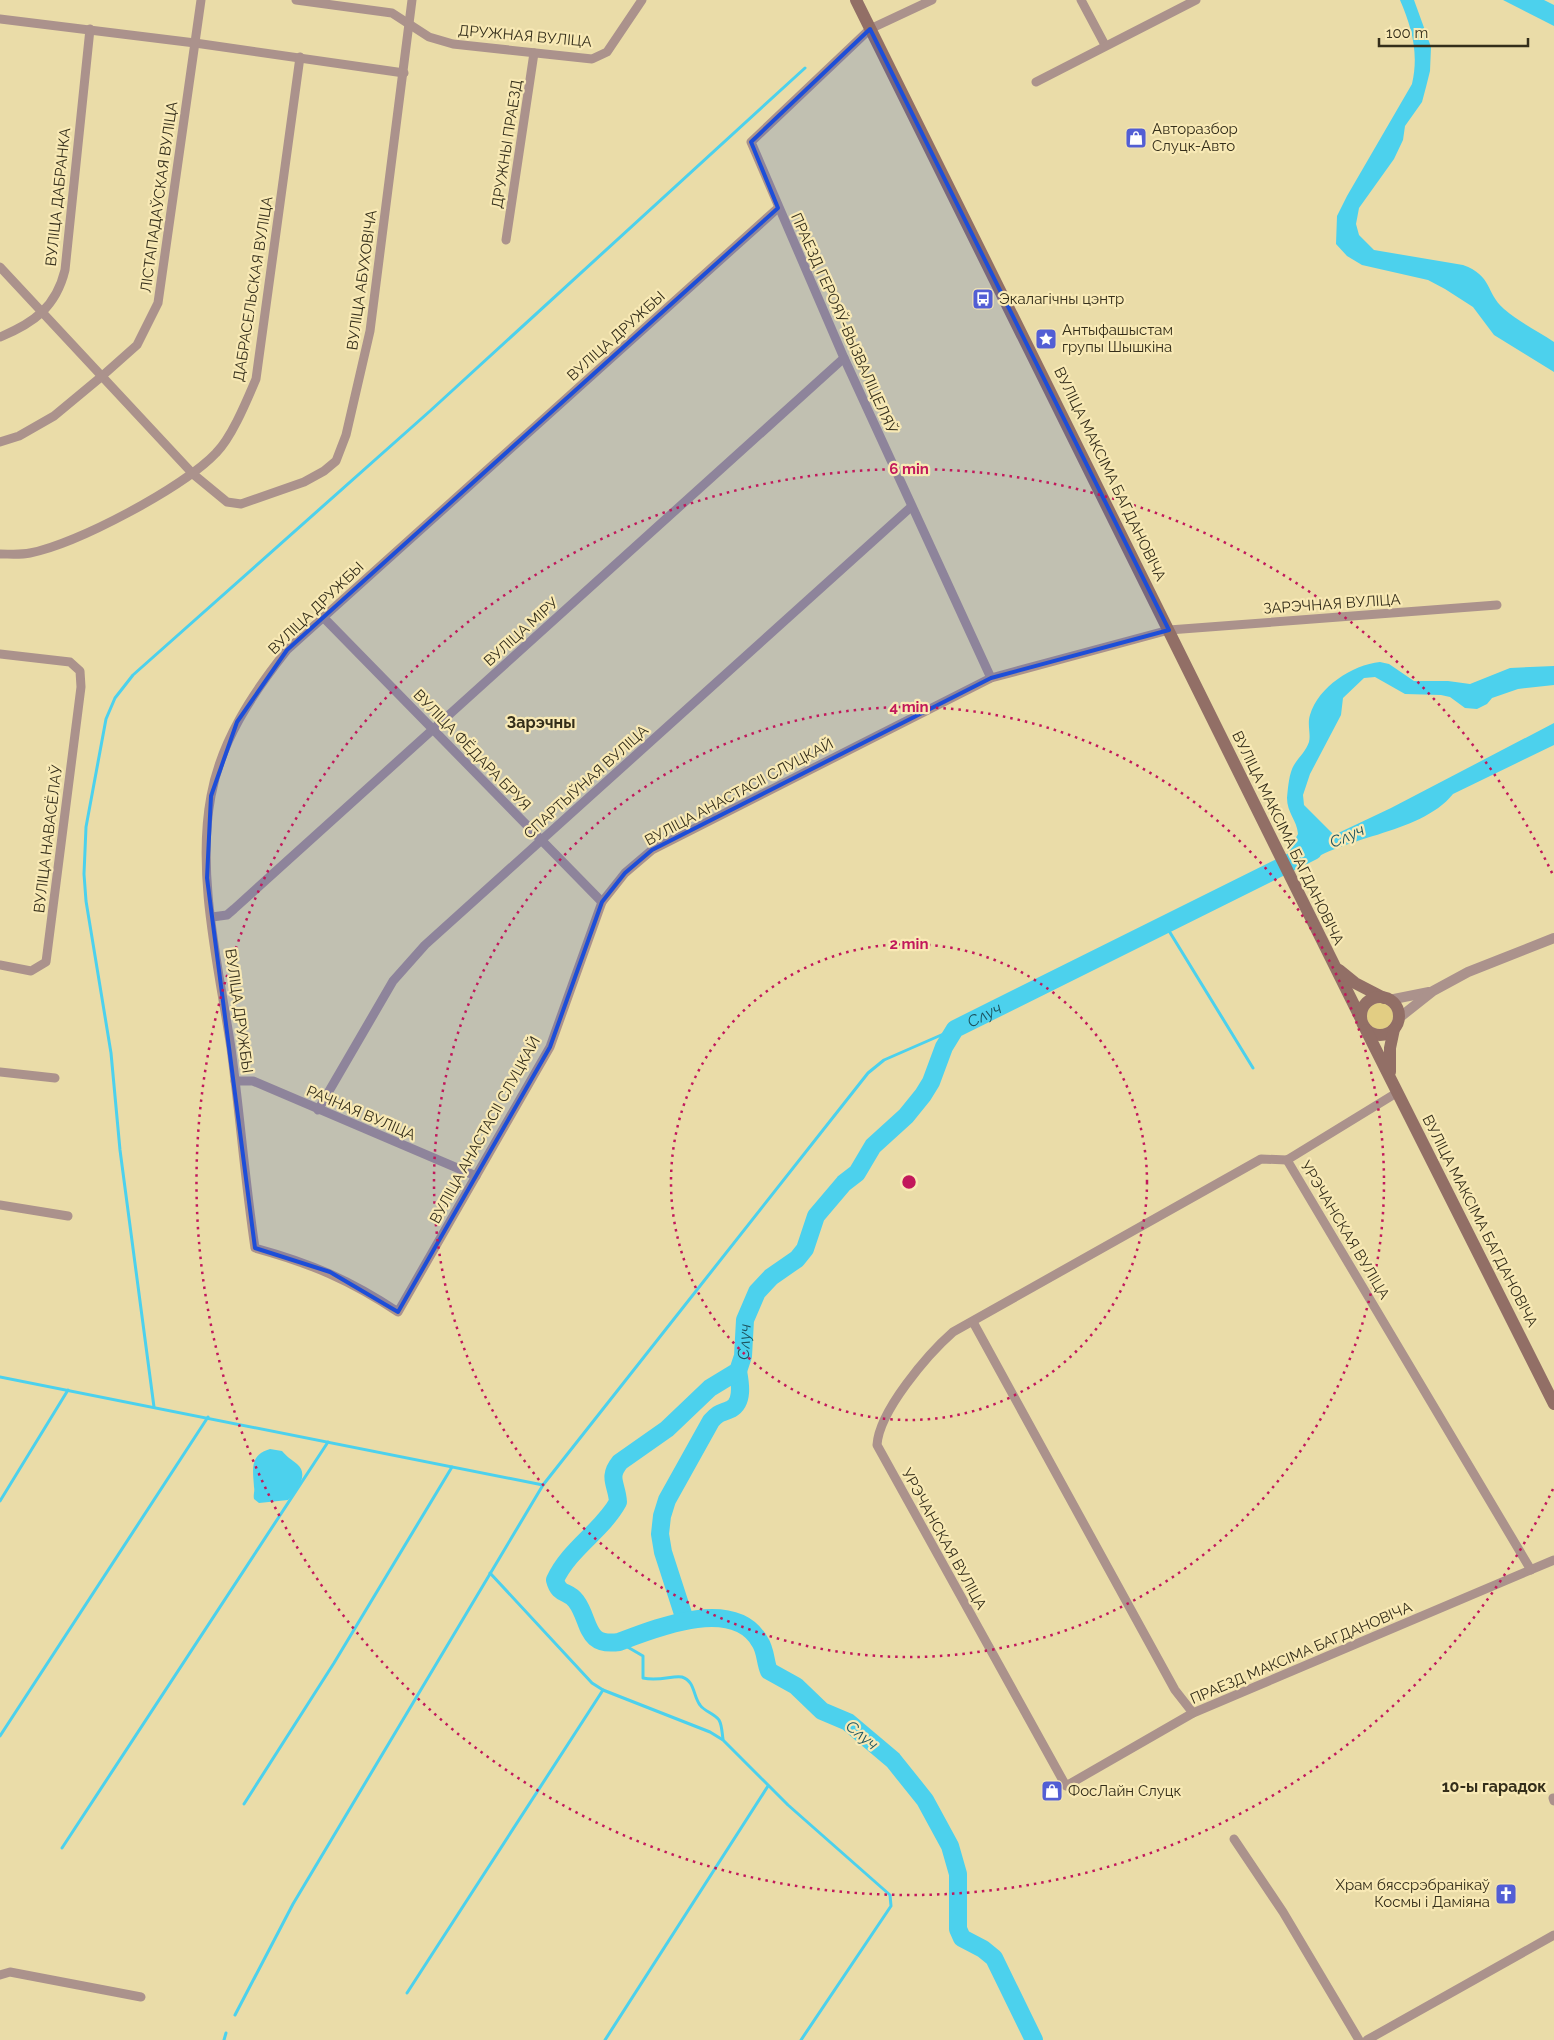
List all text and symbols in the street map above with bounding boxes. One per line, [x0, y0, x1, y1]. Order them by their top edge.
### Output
scale bar [1379, 15, 1528, 47]
street label: ДРУЖНАЯ ВУЛІЦА [457, 21, 593, 51]
text: 100 m [1386, 24, 1428, 42]
street label: ДРУЖНЫ ПРАЕЗД [488, 78, 526, 210]
street label: ЛІСТАПАДАЎСКАЯ ВУЛІЦА [137, 100, 181, 294]
place label: Авторазбор Слуцк-Авто [1152, 120, 1238, 155]
shop icon: Авторазбор Слуцк-Авто [1124, 126, 1148, 150]
street label: ВУЛІЦА ДАБРАНКА [42, 127, 74, 267]
street label: ДАБРАСЕЛЬСКАЯ ВУЛІЦА [229, 195, 277, 383]
street label: ВУЛІЦА АБУХОВІЧА [343, 209, 381, 351]
street label: ПРАЕЗД ГЕРОЯЎ-ВЫЗВАЛІЦЕЛЯЎ [787, 210, 901, 437]
street label: ВУЛІЦА ДРУЖБЫ [563, 287, 669, 385]
bus stop icon: Экалагічны цэнтр [971, 287, 995, 311]
place label: Экалагічны цэнтр [999, 290, 1124, 308]
place label: Антыфашыстам групы Шышкіна [1062, 321, 1173, 356]
place icon: Антыфашыстам групы Шышкіна [1034, 327, 1058, 351]
street label: ВУЛІЦА МАКСІМА БАГДАНОВІЧА [1050, 364, 1170, 584]
text: 6 min [889, 460, 929, 478]
street label: ВУЛІЦА ДРУЖБЫ [265, 558, 367, 658]
street label: ЗАРЭЧНАЯ ВУЛІЦА [1263, 590, 1401, 618]
street label: ВУЛІЦА МІРУ [480, 593, 562, 670]
street label: ВУЛІЦА ФЁДАРА БРУЯ [410, 685, 535, 814]
text: 4 min [889, 698, 929, 716]
district label: Зарэчны [507, 713, 575, 732]
street label: СПАРТЫЎНАЯ ВУЛІЦА [520, 721, 652, 843]
street label: ВУЛІЦА МАКСІМА БАГДАНОВІЧА [1228, 728, 1348, 948]
street label: ВУЛІЦА АНАСТАСІІ СЛУЦКАЙ [642, 735, 836, 849]
street label: ВУЛІЦА НАВАСЁЛАЎ [29, 763, 66, 914]
water label: Случ [1327, 820, 1367, 852]
text: 2 min [890, 935, 928, 953]
street label: ВУЛІЦА ДРУЖБЫ [221, 948, 257, 1074]
water label: Случ [964, 998, 1004, 1031]
street label: ВУЛІЦА АНАСТАСІІ СЛУЦКАЙ [426, 1033, 544, 1227]
street label: РАЧНАЯ ВУЛІЦА [304, 1082, 418, 1144]
street label: ВУЛІЦА МАКСІМА БАГДАНОВІЧА [1418, 1112, 1542, 1330]
street label: УРЭЧАНСКАЯ ВУЛІЦА [1296, 1157, 1394, 1303]
centre of rings [900, 1173, 918, 1191]
water label: Случ [733, 1323, 754, 1360]
street label: УРЭЧАНСКАЯ ВУЛІЦА [898, 1465, 990, 1613]
street label: ПРАЕЗД МАКСІМА БАГДАНОВІЧА [1187, 1598, 1415, 1708]
water label: Случ [842, 1716, 882, 1754]
district label: 10-ы гарадок [1442, 1777, 1546, 1796]
shop icon: ФосЛайн Слуцк [1040, 1779, 1064, 1803]
place label: ФосЛайн Слуцк [1068, 1782, 1182, 1800]
place label: Храм бяссрэбранікаў Космы і Даміяна [1335, 1876, 1490, 1911]
church icon: Храм бяссрэбранікаў Космы і Даміяна [1494, 1882, 1518, 1906]

